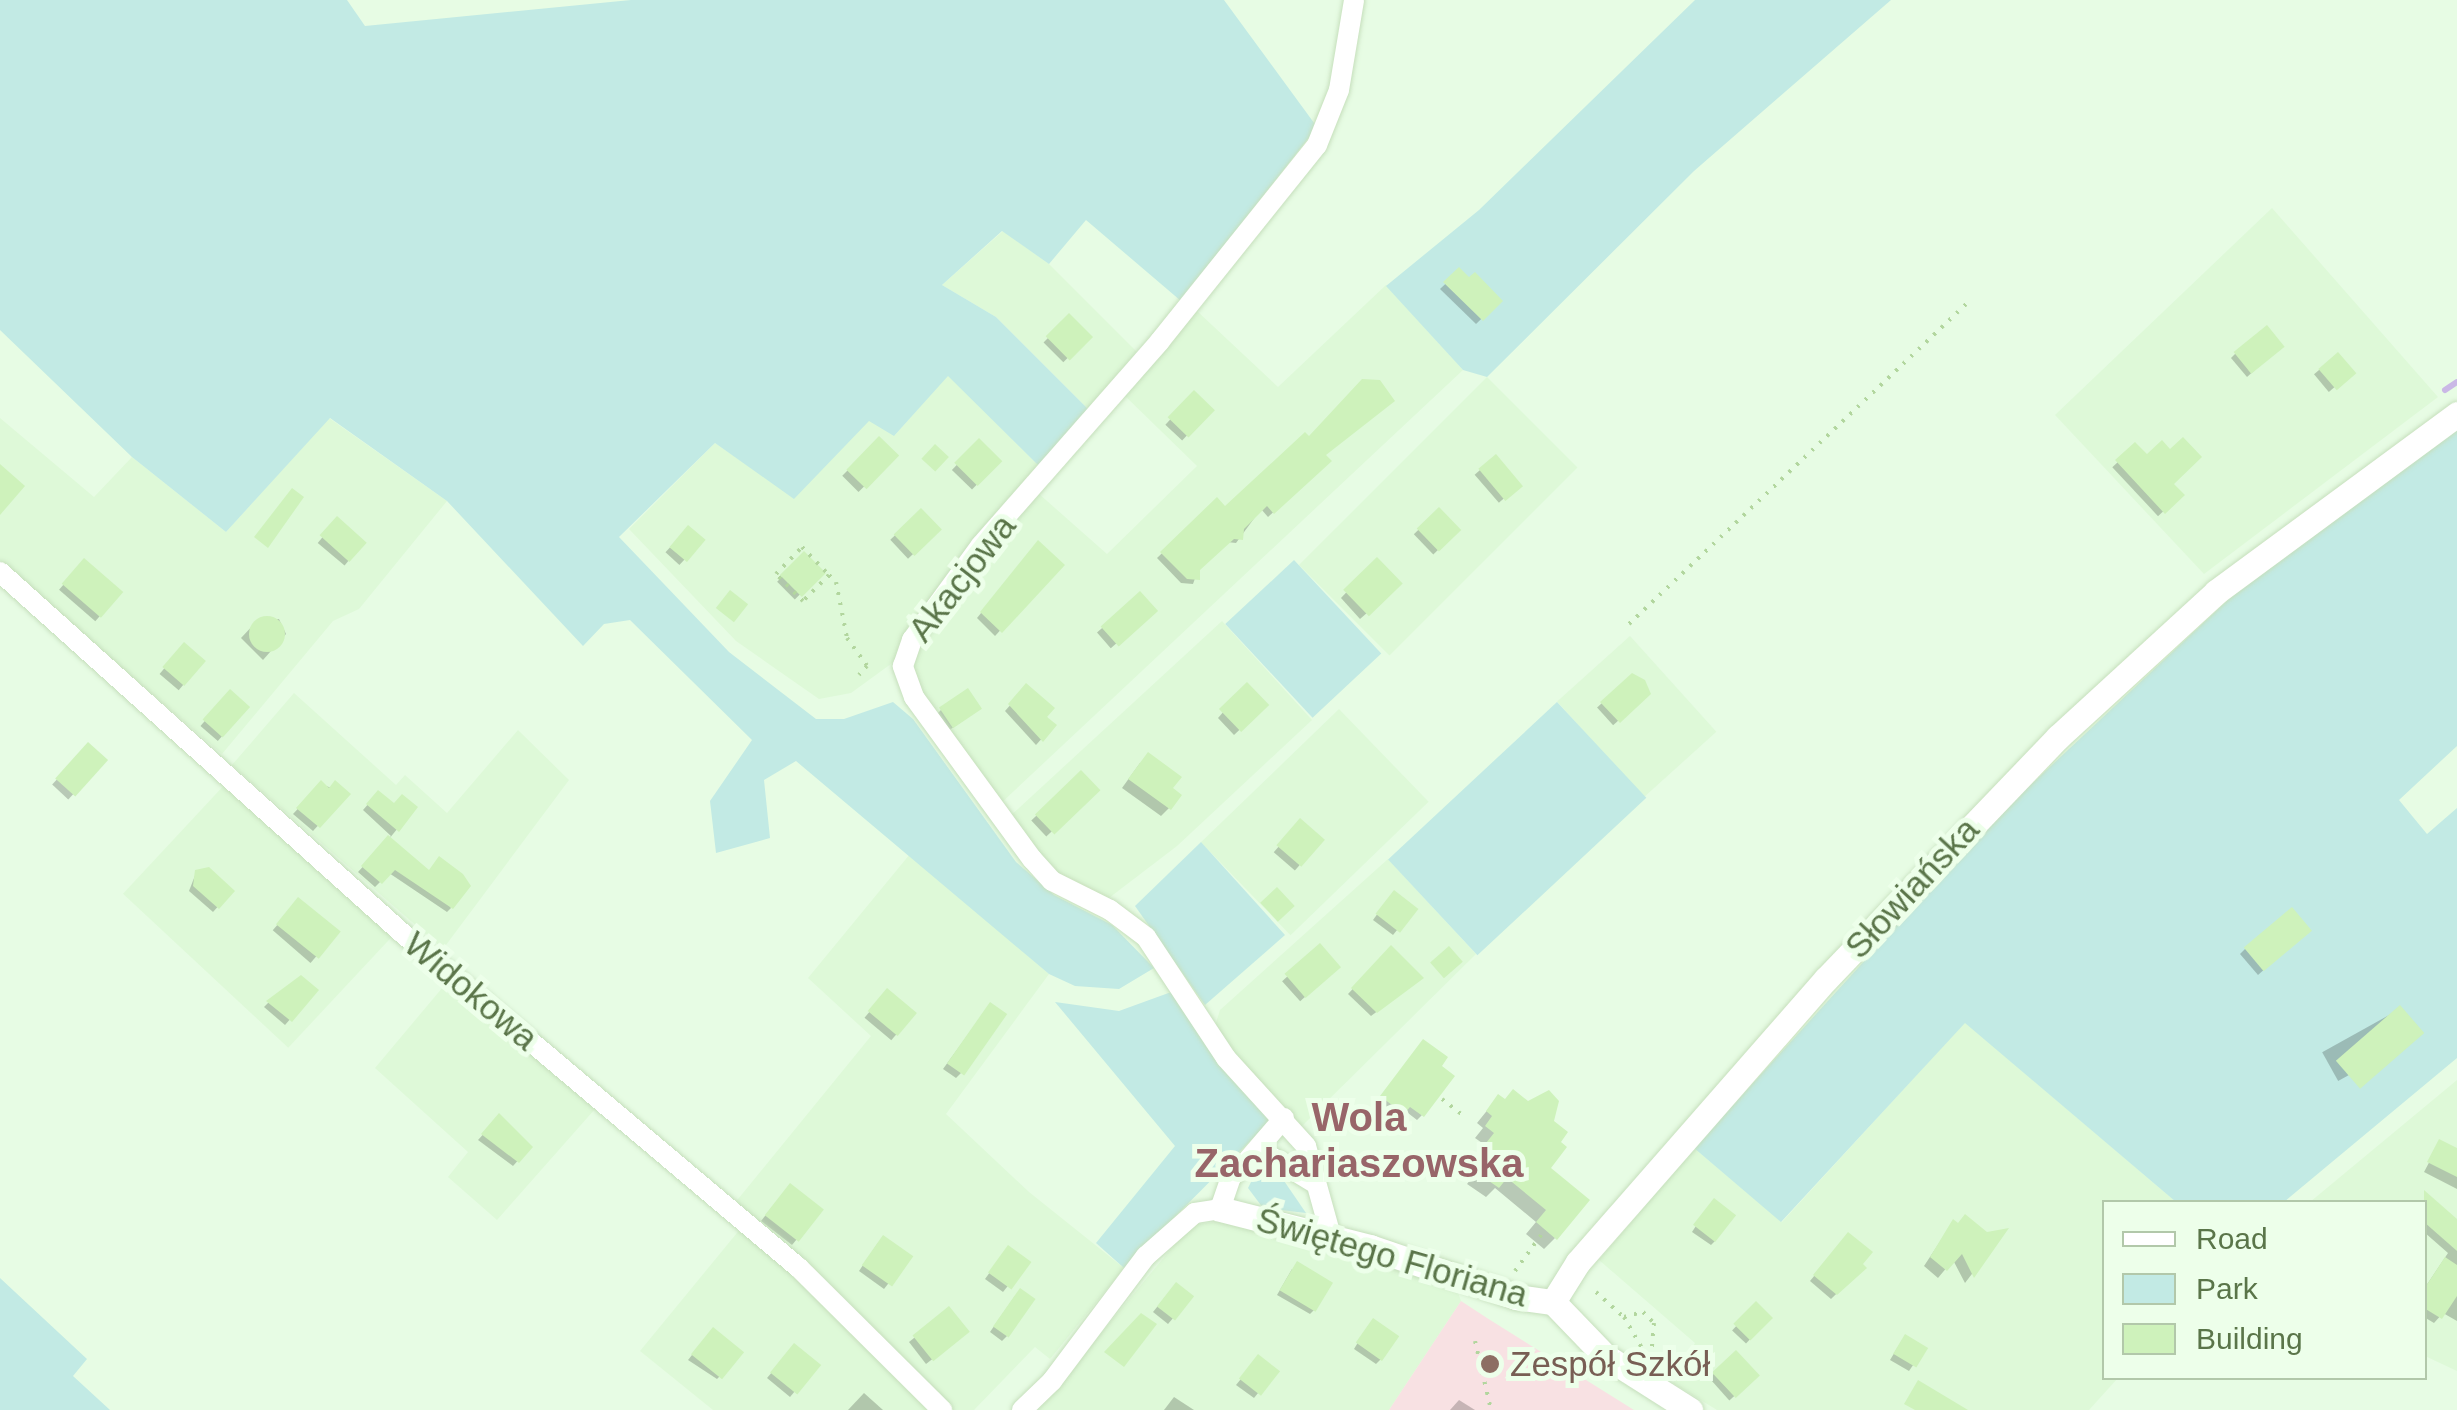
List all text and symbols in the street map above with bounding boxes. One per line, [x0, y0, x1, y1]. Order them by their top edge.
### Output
street label: Akacjowa [899, 506, 1025, 650]
street label: Słowiańska [1836, 809, 1988, 967]
street label: Widokowa [396, 923, 546, 1059]
district label: Wola Zachariaszowska [1194, 1093, 1524, 1187]
street label: Świętego Floriana [1252, 1198, 1532, 1316]
legend [2102, 1200, 2427, 1380]
text: Road [2196, 1222, 2268, 1255]
text: Park [2196, 1272, 2258, 1305]
text: Building [2196, 1322, 2303, 1355]
place label: Zespół Szkół [1510, 1343, 1710, 1385]
marker: Zespół Szkół [1479, 1353, 1501, 1375]

